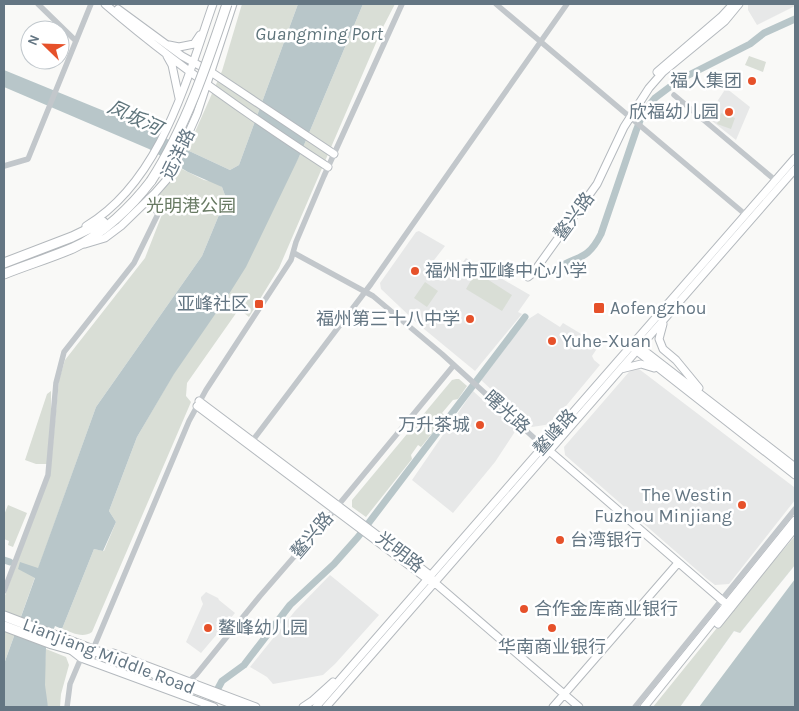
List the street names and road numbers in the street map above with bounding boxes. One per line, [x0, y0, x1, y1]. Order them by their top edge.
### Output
street label: 远洋路 [156, 125, 200, 183]
street label: 鳌兴路 [549, 188, 599, 244]
street label: 曙光路 [480, 386, 534, 438]
street label: 鳌峰路 [529, 404, 581, 460]
street label: 鳌兴路 [286, 507, 338, 563]
street label: 光明路 [372, 527, 428, 577]
street label: Lianjiang Middle Road [20, 613, 198, 699]

